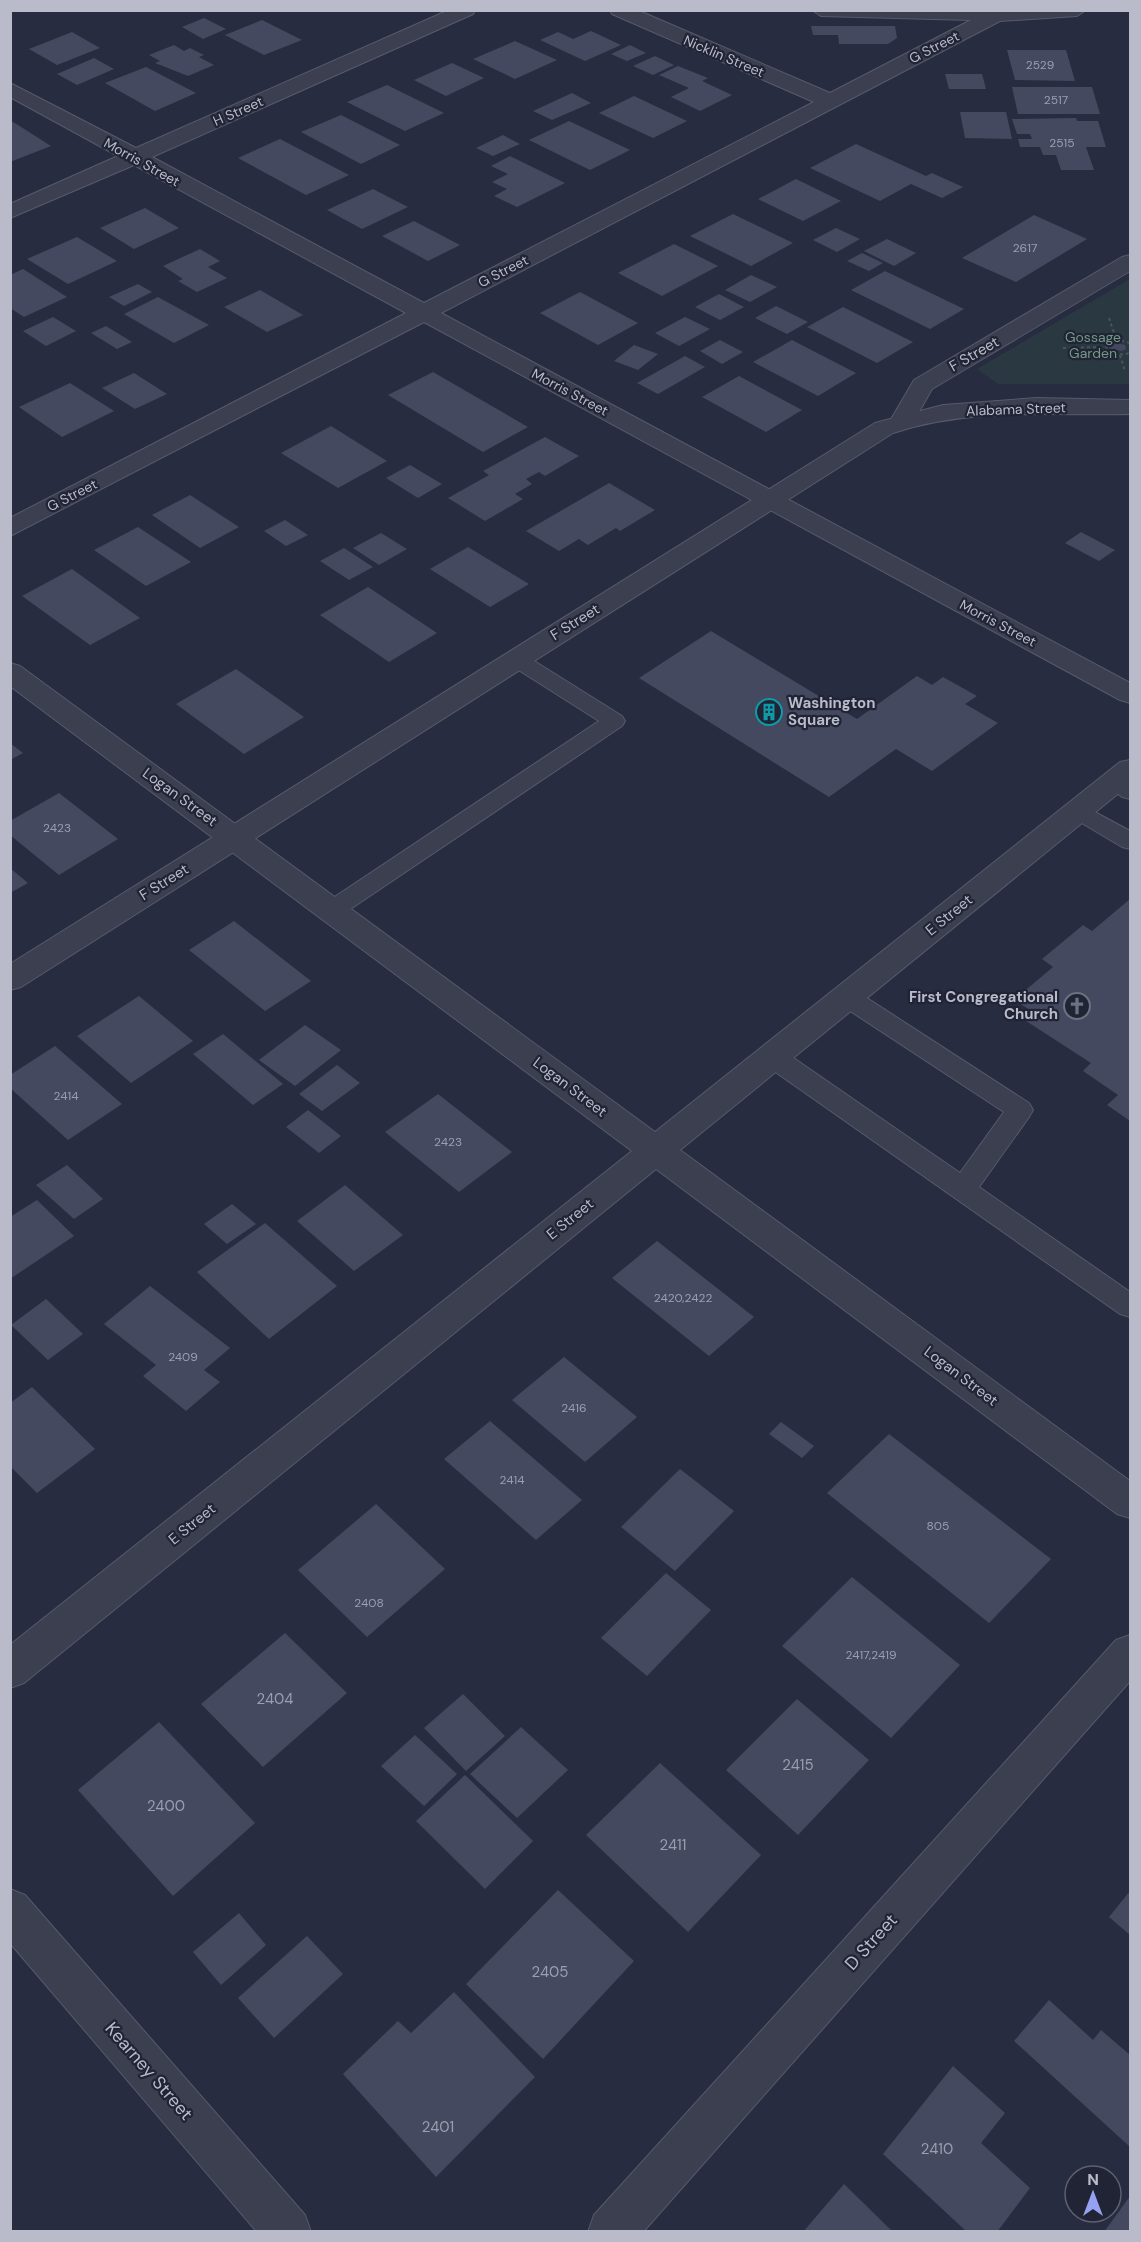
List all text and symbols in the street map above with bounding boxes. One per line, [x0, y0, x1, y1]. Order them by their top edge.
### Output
street label: G Street [906, 27, 962, 67]
street label: Nicklin Street [681, 31, 767, 81]
house number: 2529 [1026, 57, 1054, 73]
street label: H Street [210, 92, 266, 130]
house number: 2517 [1044, 92, 1068, 108]
street label: Morris Street [101, 134, 183, 190]
house number: 2515 [1049, 135, 1075, 151]
house number: 2617 [1013, 240, 1037, 256]
street label: G Street [475, 251, 531, 291]
park label: Gossage Garden [1065, 328, 1121, 362]
street label: F Street [945, 332, 1003, 376]
street label: Morris Street [529, 364, 611, 420]
street label: Alabama Street [966, 398, 1066, 420]
street label: G Street [44, 475, 100, 515]
street label: Morris Street [957, 595, 1039, 651]
street label: F Street [547, 599, 604, 645]
place label: Washington Square [788, 693, 875, 730]
building icon: Washington Square [754, 697, 784, 727]
street label: Logan Street [139, 763, 221, 831]
house number: 2423 [43, 820, 71, 836]
street label: F Street [136, 859, 193, 905]
street label: E Street [921, 890, 977, 940]
place label: First Congregational Church [909, 987, 1058, 1024]
church icon: First Congregational Church [1062, 991, 1092, 1021]
street label: Logan Street [529, 1053, 611, 1121]
house number: 2414 [53, 1088, 79, 1104]
house number: 2423 [434, 1134, 462, 1150]
street label: E Street [542, 1194, 598, 1244]
house number: 2420,2422 [654, 1290, 712, 1306]
street label: Logan Street [920, 1342, 1002, 1410]
house number: 2409 [168, 1349, 198, 1365]
house number: 2416 [561, 1400, 587, 1416]
house number: 2414 [499, 1472, 525, 1488]
street label: E Street [164, 1499, 220, 1549]
house number: 805 [927, 1518, 949, 1534]
house number: 2408 [354, 1595, 384, 1611]
house number: 2417,2419 [845, 1647, 897, 1663]
house number: 2404 [257, 1689, 293, 1709]
house number: 2415 [782, 1755, 814, 1775]
house number: 2400 [147, 1796, 185, 1816]
house number: 2411 [660, 1835, 686, 1855]
street label: D Street [839, 1909, 903, 1975]
house number: 2405 [532, 1962, 568, 1982]
street label: Kearney Street [100, 2017, 198, 2125]
house number: 2401 [422, 2117, 454, 2137]
house number: 2410 [921, 2139, 953, 2159]
north arrow [1063, 2164, 1123, 2224]
text: N [1087, 2169, 1099, 2190]

